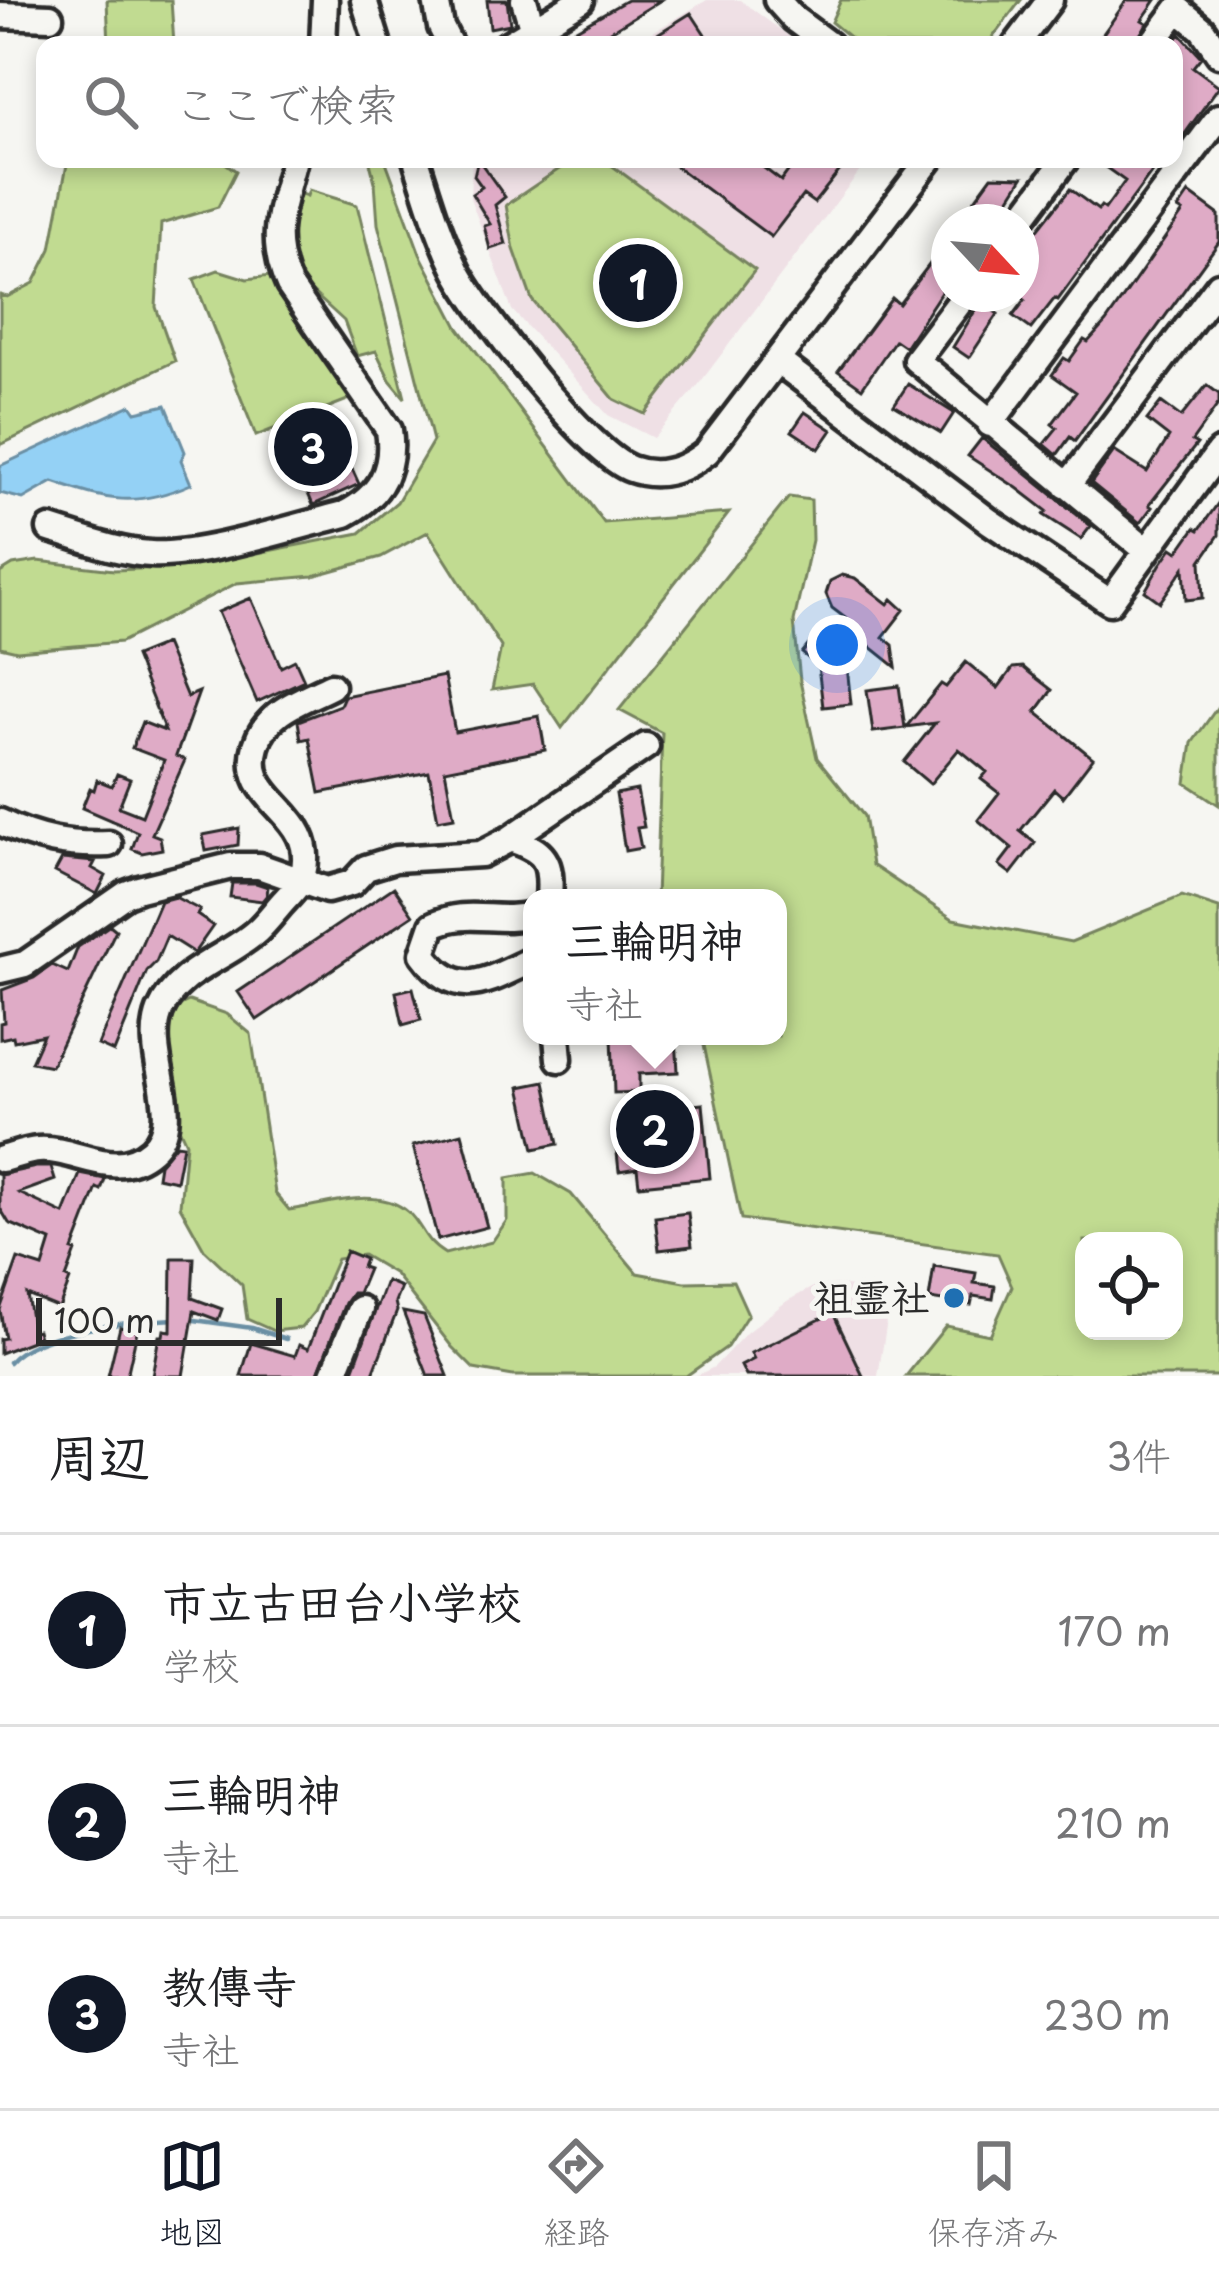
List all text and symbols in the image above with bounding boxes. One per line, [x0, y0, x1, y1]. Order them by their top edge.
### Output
search box [36, 36, 1183, 168]
text: ここで検索 [174, 68, 399, 136]
icon: search [78, 69, 144, 135]
north arrow [931, 204, 1039, 312]
pin: 1 [599, 238, 677, 328]
pin: 3 [274, 402, 352, 492]
your location [807, 615, 867, 675]
popup [523, 889, 787, 1045]
text: 三輪明神 [565, 904, 745, 972]
text: 寺社 [565, 972, 643, 1031]
pin: 2 [616, 1084, 694, 1174]
map controls [1075, 1232, 1183, 1340]
button: locate [1075, 1232, 1183, 1340]
place label: 祖霊社 [813, 1266, 930, 1325]
marker: 祖霊社 [941, 1285, 967, 1311]
scale bar [36, 1292, 282, 1345]
text: 100 m [54, 1294, 155, 1344]
text: 周辺 [48, 1416, 150, 1493]
text: 3件 [1106, 1425, 1171, 1484]
text: 市立古田台小学校 [162, 1566, 522, 1634]
text: 1 [78, 1600, 96, 1659]
text: 170 m [1058, 1600, 1171, 1659]
text: 学校 [162, 1634, 240, 1693]
text: 三輪明神 [162, 1758, 342, 1826]
text: 2 [73, 1792, 101, 1851]
text: 210 m [1055, 1792, 1171, 1851]
text: 寺社 [162, 1826, 240, 1885]
text: 教傳寺 [162, 1950, 297, 2018]
text: 3 [74, 1984, 100, 2043]
text: 230 m [1044, 1984, 1171, 2043]
text: 寺社 [162, 2018, 240, 2077]
tab: 地図 [159, 2133, 225, 2255]
tab: 経路 [543, 2133, 609, 2255]
tab: 保存済み [928, 2133, 1060, 2255]

